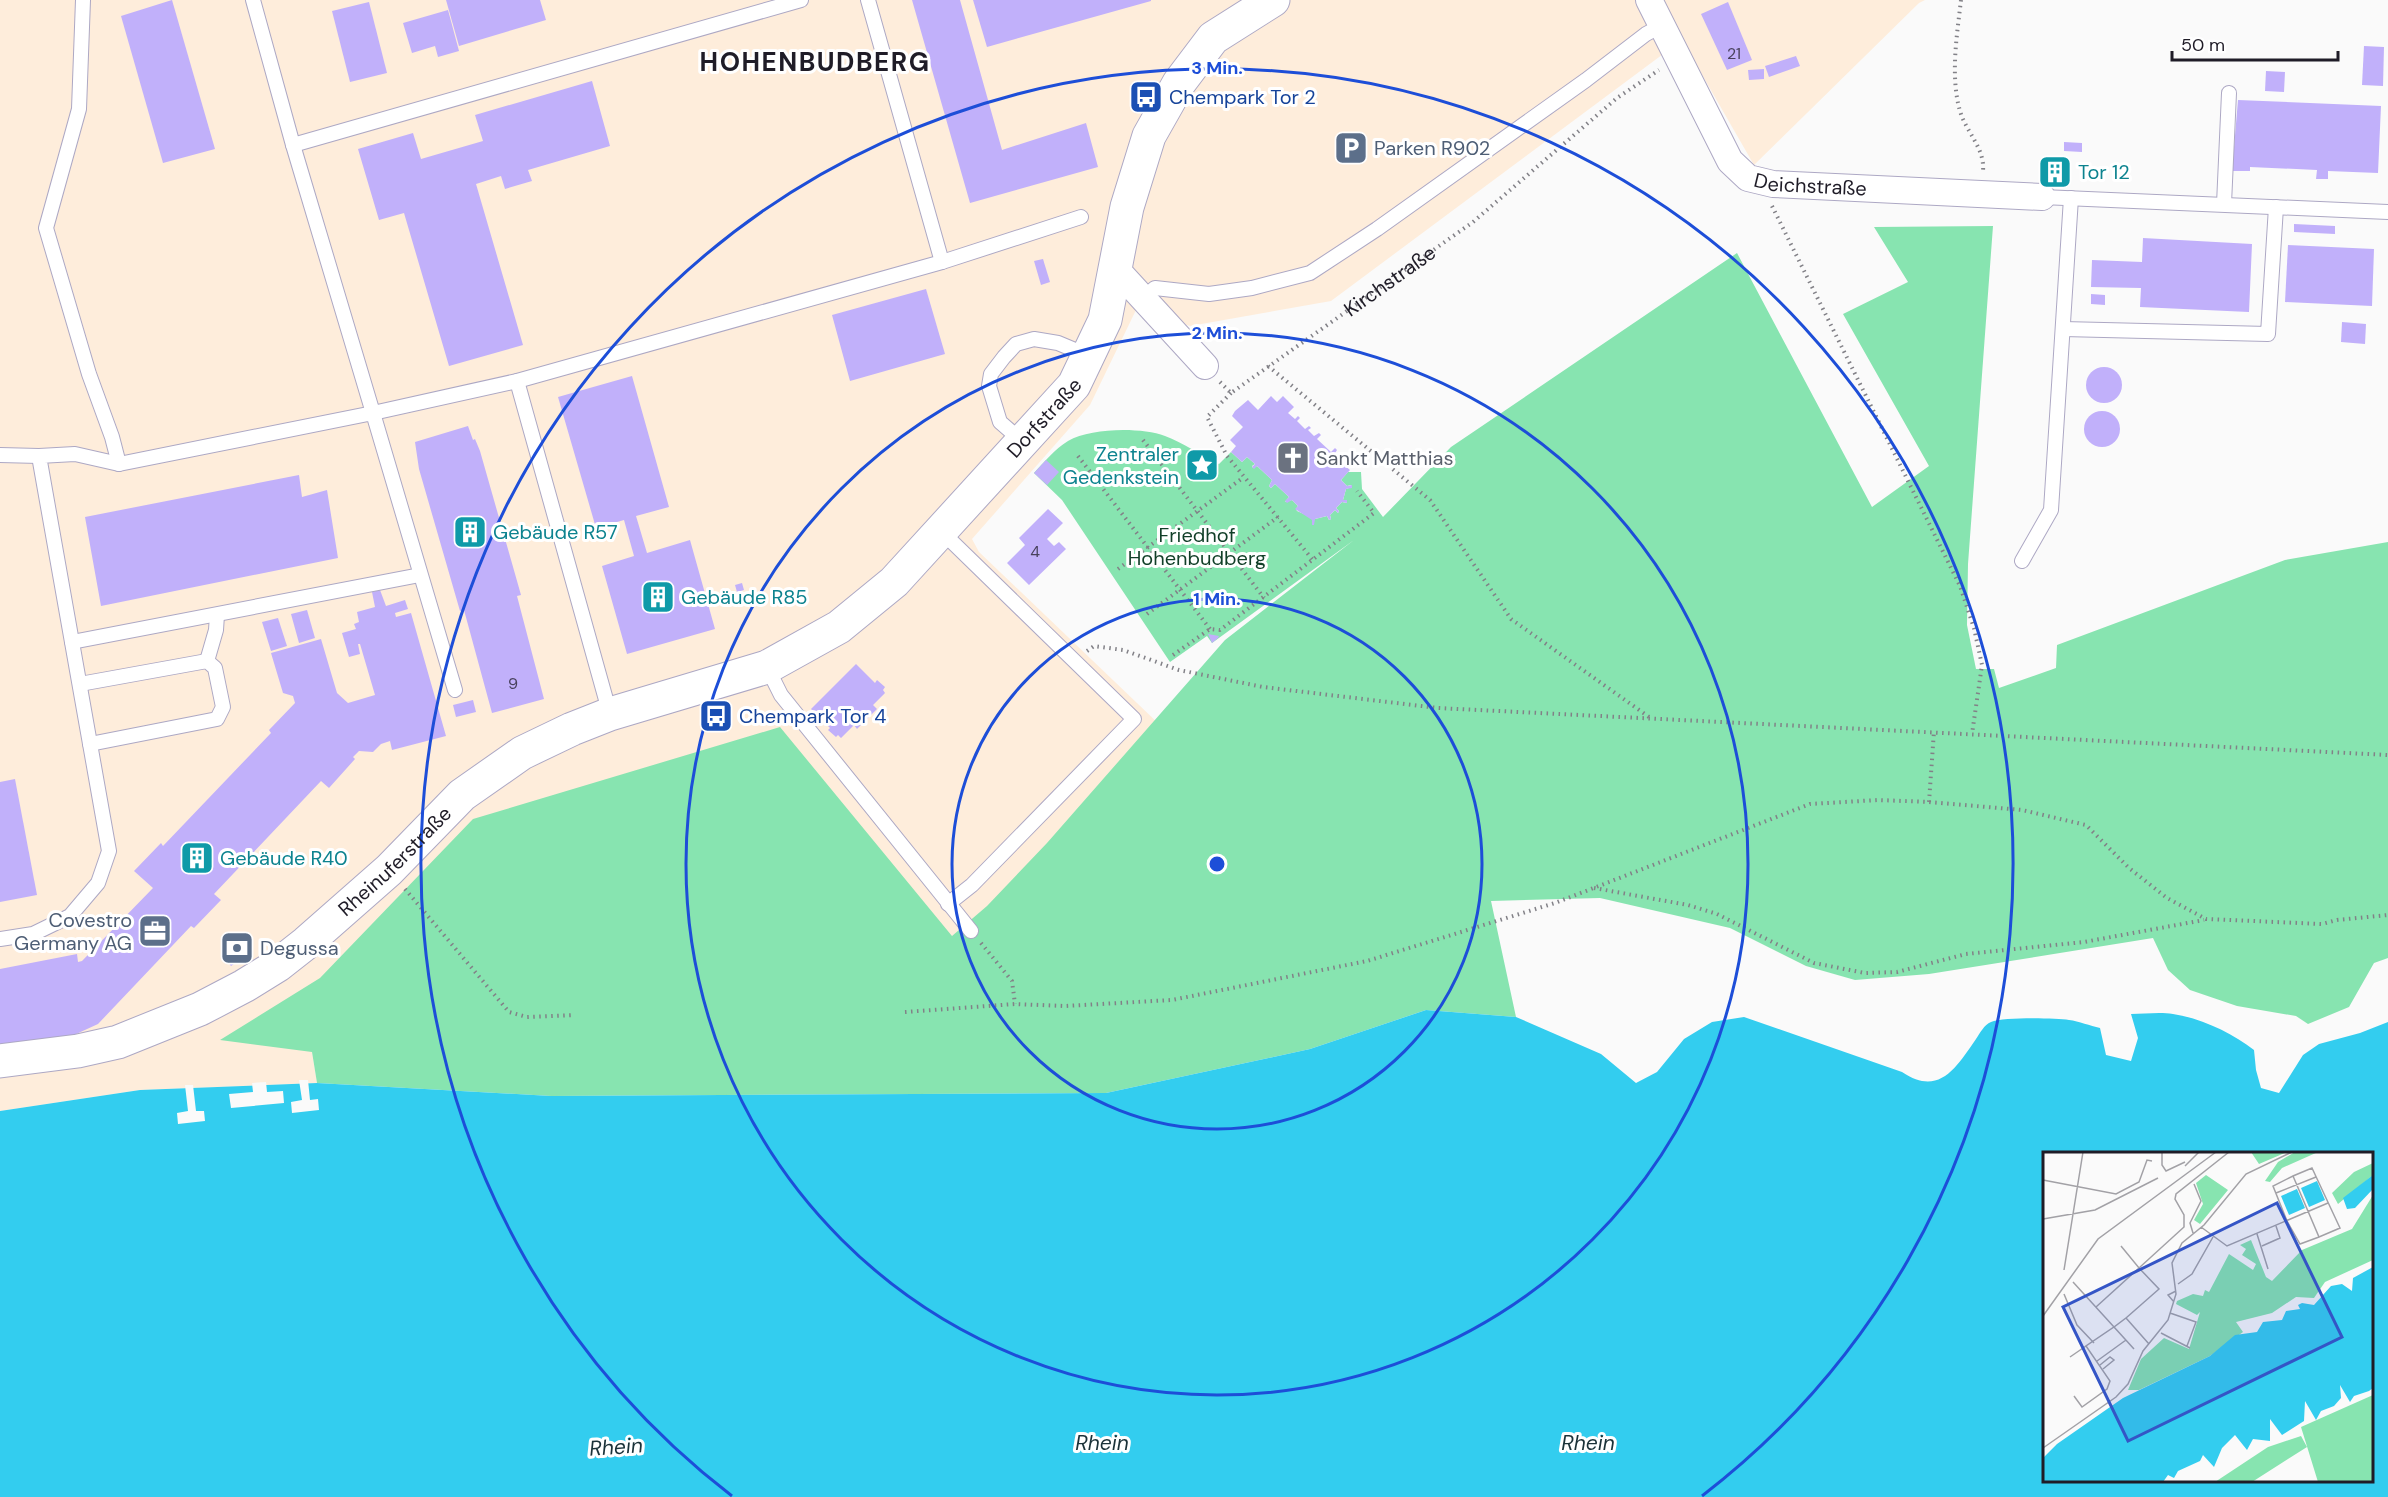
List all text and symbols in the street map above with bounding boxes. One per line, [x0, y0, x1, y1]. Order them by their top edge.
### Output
scale bar [2172, 24, 2338, 62]
text: 50 m [2181, 33, 2225, 57]
house number: 21 [1727, 43, 1741, 64]
district label: HOHENBUDBERG [700, 45, 930, 79]
text: 3 Min. [1191, 56, 1243, 80]
bus stop icon: Chempark Tor 2 [1128, 79, 1164, 115]
place label: Chempark Tor 2 [1169, 84, 1316, 110]
parking icon: Parken R902 [1333, 130, 1369, 166]
place label: Parken R902 [1374, 135, 1490, 161]
building icon: Tor 12 [2037, 154, 2073, 190]
place label: Tor 12 [2078, 159, 2130, 185]
street label: Deichstraße [1751, 167, 1867, 202]
street label: Kirchstraße [1339, 239, 1441, 322]
text: 2 Min. [1191, 321, 1243, 345]
street label: Dorfstraße [1001, 372, 1087, 463]
church icon: Sankt Matthias [1275, 440, 1311, 476]
place label: Zentraler Gedenkstein [1063, 441, 1179, 490]
place label: Sankt Matthias [1316, 445, 1454, 471]
place icon: Zentraler Gedenkstein [1184, 447, 1220, 483]
building icon: Gebäude R57 [452, 514, 488, 550]
place label: Gebäude R57 [493, 519, 618, 545]
park label: Friedhof Hohenbudberg [1128, 522, 1266, 571]
house number: 4 [1030, 541, 1040, 562]
building icon: Gebäude R85 [640, 579, 676, 615]
place label: Gebäude R85 [681, 584, 808, 610]
text: 1 Min. [1193, 587, 1241, 611]
house number: 9 [508, 673, 518, 694]
bus stop icon: Chempark Tor 4 [698, 698, 734, 734]
place label: Chempark Tor 4 [739, 703, 886, 729]
street label: Rheinuferstraße [333, 801, 457, 922]
building icon: Gebäude R40 [179, 840, 215, 876]
place label: Gebäude R40 [220, 845, 348, 871]
centre of rings [1207, 854, 1227, 874]
place label: Covestro Germany AG [14, 907, 132, 956]
office icon: Covestro Germany AG [137, 913, 173, 949]
bank icon: Degussa [219, 930, 255, 966]
place label: Degussa [260, 935, 339, 961]
inset map [2043, 1152, 2373, 1482]
water label: Rhein [1075, 1429, 1129, 1457]
water label: Rhein [1561, 1429, 1615, 1457]
water label: Rhein [588, 1431, 644, 1463]

